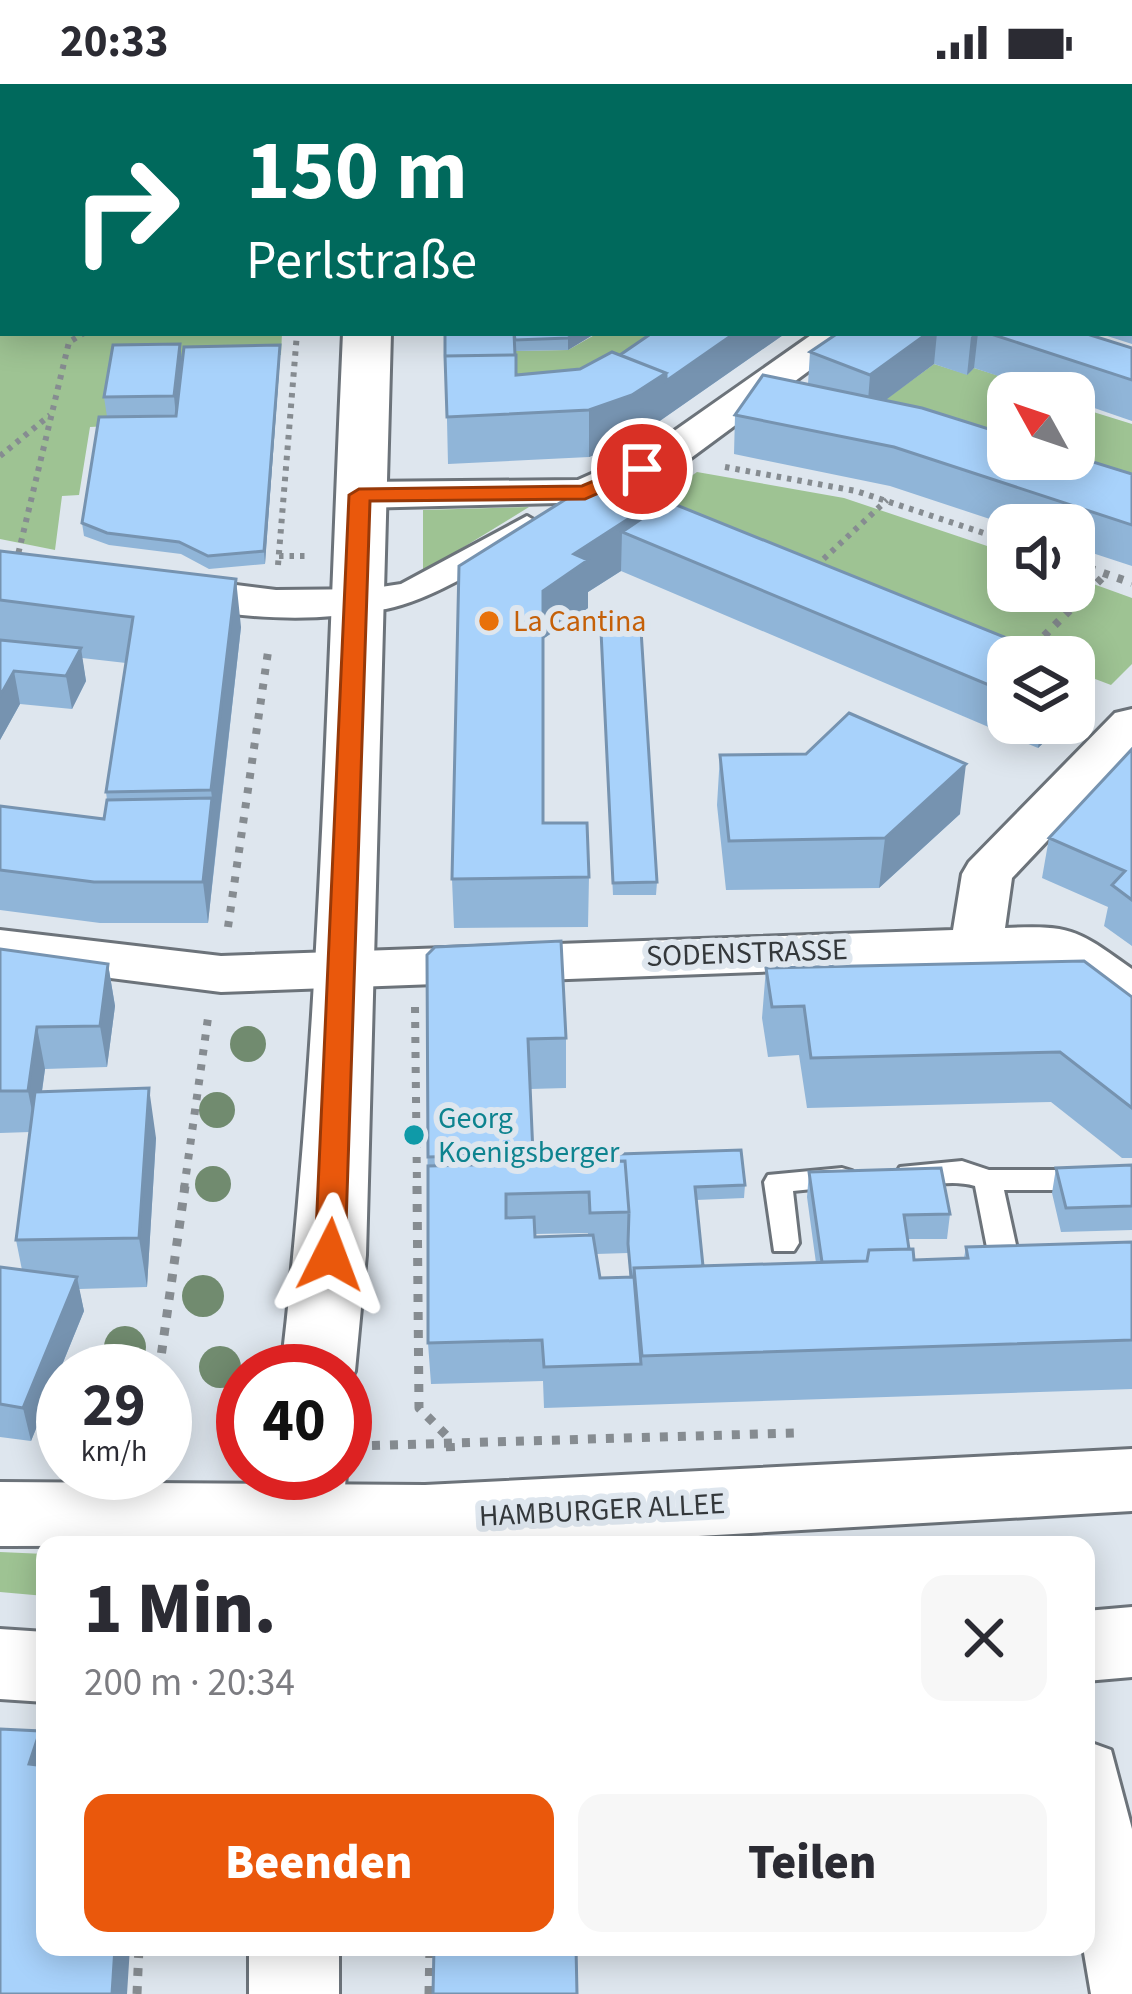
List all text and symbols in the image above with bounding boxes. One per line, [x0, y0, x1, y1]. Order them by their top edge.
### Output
text: 20:33 [60, 10, 169, 74]
text: 150 m [246, 112, 468, 232]
icon: right [48, 132, 204, 288]
text: Perlstraße [246, 223, 477, 300]
north arrow [987, 372, 1095, 480]
map controls [987, 372, 1095, 744]
pin [591, 418, 693, 520]
icon: arrive [609, 436, 675, 502]
button: sound [987, 504, 1095, 612]
place label: La Cantina [513, 600, 646, 643]
marker: La Cantina [476, 608, 502, 634]
button: layers [987, 636, 1095, 744]
street label: SODENSTRASSE [645, 928, 849, 978]
place label: Georg Koenigsberger [438, 1097, 620, 1174]
marker: Georg Koenigsberger [401, 1122, 427, 1148]
position arrow [267, 1192, 393, 1318]
speed limit sign: 40 [216, 1344, 372, 1500]
text: 29 [82, 1364, 146, 1449]
text: km/h [81, 1430, 147, 1473]
street label: HAMBURGER ALLEE [478, 1482, 726, 1538]
text: 1 Min. [84, 1558, 276, 1661]
button: close [921, 1575, 1047, 1701]
text: 200 m · 20:34 [84, 1655, 295, 1711]
button: Beenden [84, 1794, 554, 1932]
button: Teilen [578, 1794, 1047, 1932]

